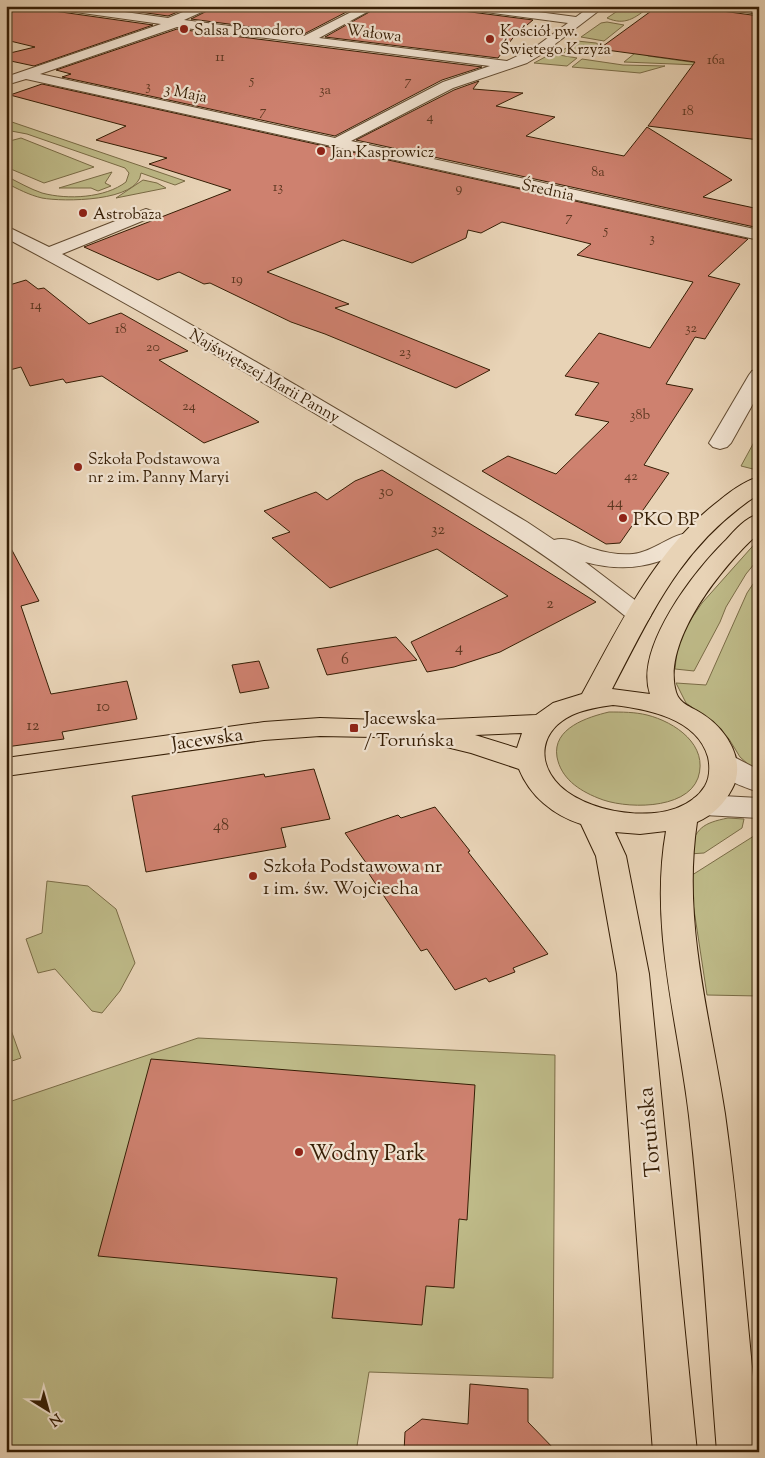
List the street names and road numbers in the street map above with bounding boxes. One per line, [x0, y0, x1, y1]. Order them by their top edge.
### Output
street label: Wałowa [344, 20, 404, 49]
street label: 3 Maja [162, 79, 210, 110]
street label: Średnia [519, 174, 577, 208]
street label: Najświętszej Marii Panny [184, 325, 343, 430]
street label: Jacewska [169, 722, 245, 759]
street label: Toruńska [631, 1085, 671, 1178]

